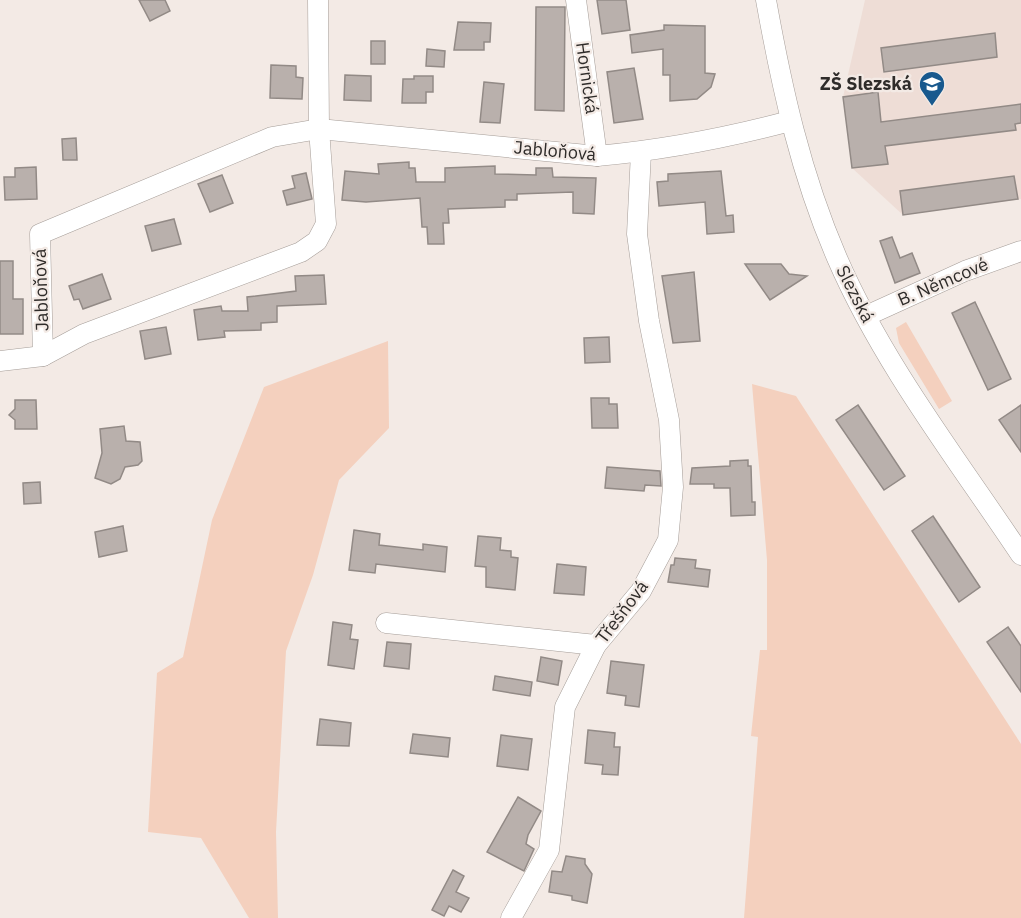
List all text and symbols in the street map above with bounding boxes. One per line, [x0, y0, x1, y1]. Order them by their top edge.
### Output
street label: Hornická [571, 41, 604, 116]
school or university icon: ZŠ Slezská [917, 69, 947, 107]
place label: ZŠ Slezská [820, 71, 912, 95]
street label: Jabloňová [513, 135, 598, 166]
street label: Jabloňová [28, 248, 53, 332]
street label: B. Němcové [894, 252, 992, 311]
street label: Slezská [831, 261, 880, 327]
street label: Třešňová [590, 575, 653, 648]

